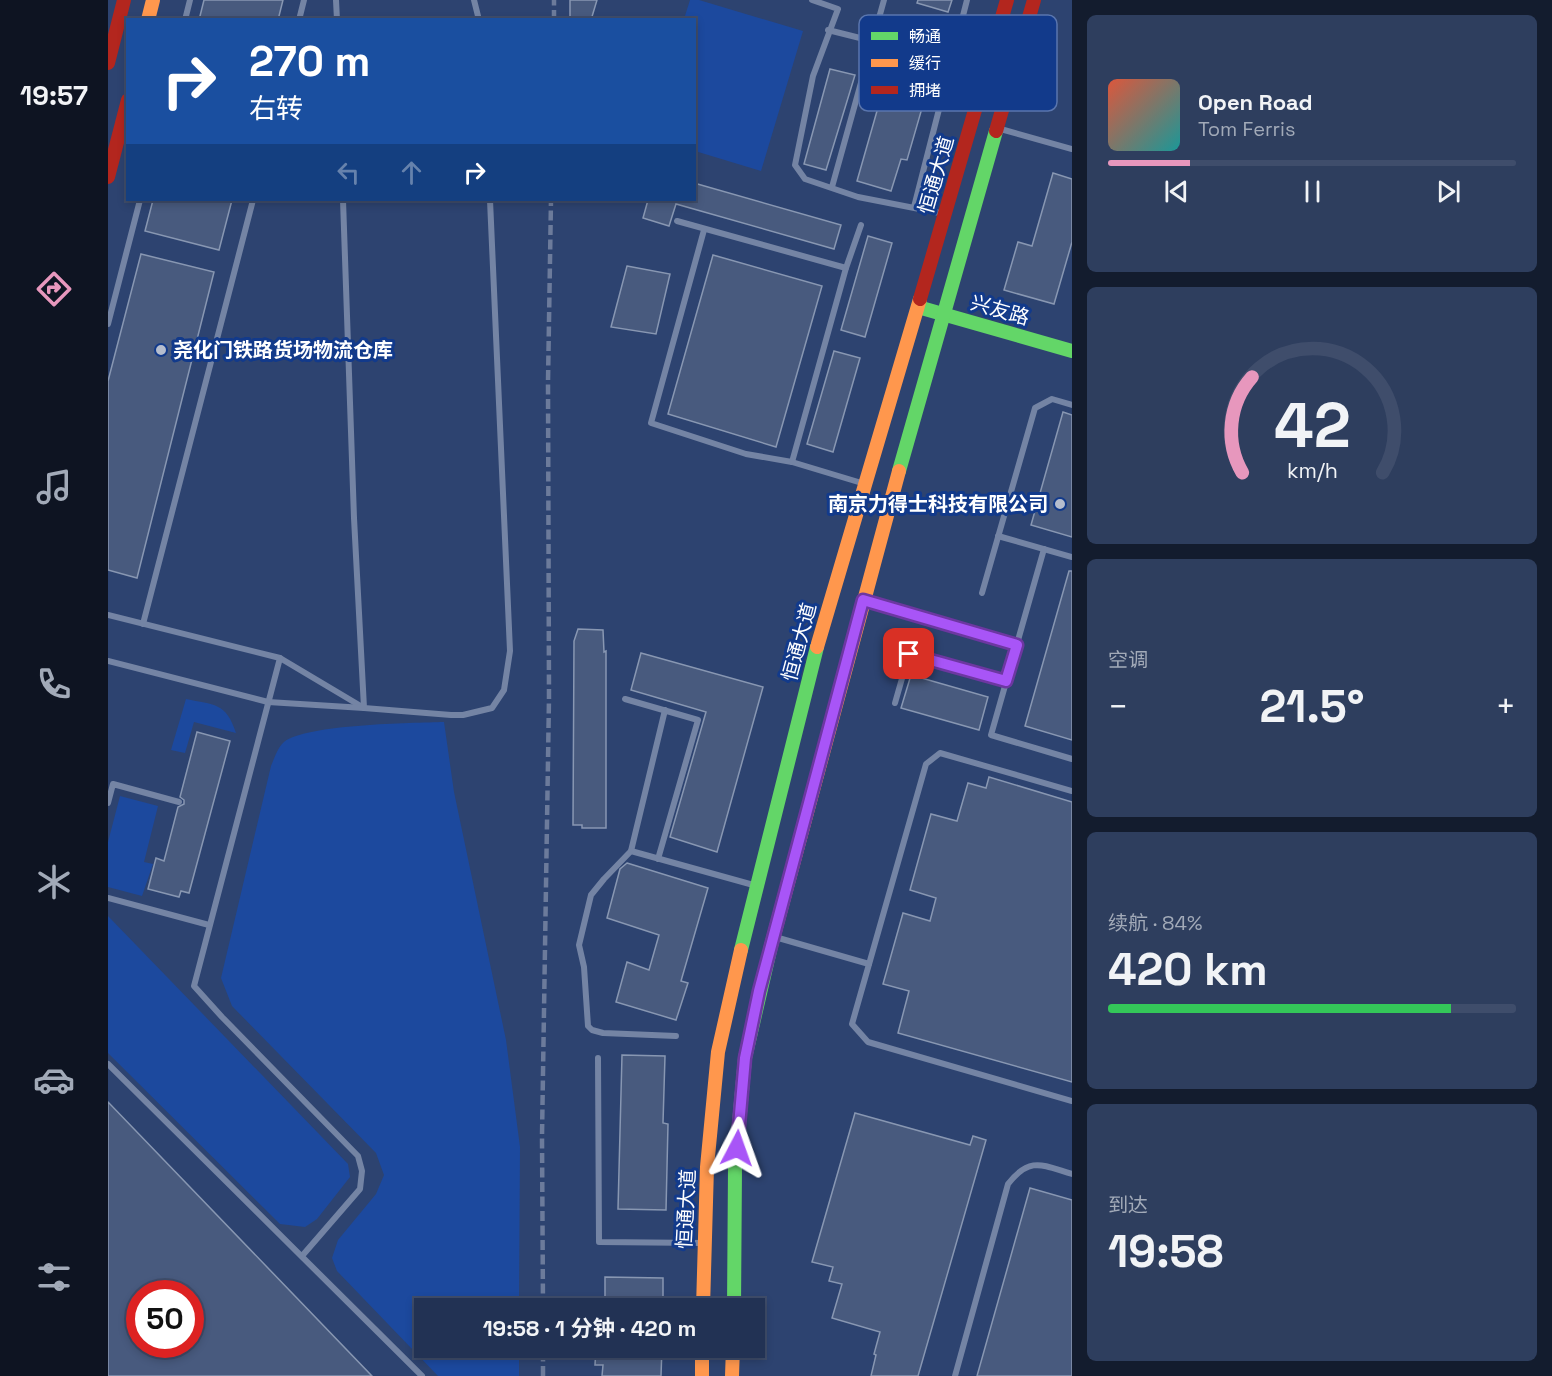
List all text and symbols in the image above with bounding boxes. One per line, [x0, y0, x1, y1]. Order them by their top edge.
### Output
legend [859, 15, 1057, 111]
text: 畅通 [909, 26, 941, 47]
text: 270 m [249, 35, 370, 88]
icon: right [150, 42, 228, 120]
text: 缓行 [909, 53, 941, 74]
text: 19:57 [20, 78, 88, 113]
text: 拥堵 [909, 80, 941, 101]
text: Open Road [1198, 88, 1313, 116]
text: 右转 [249, 91, 303, 126]
text: Tom Ferris [1198, 116, 1296, 142]
street label: 恒通大道 [912, 133, 960, 217]
icon: left [332, 156, 365, 189]
icon: ahead [395, 156, 428, 189]
icon: right [458, 156, 491, 189]
icon: previous [1160, 175, 1193, 208]
icon: pause [1296, 175, 1329, 208]
icon: next [1432, 175, 1465, 208]
icon: directions [33, 268, 75, 310]
street label: 兴友路 [968, 289, 1032, 331]
place label: 尧化门铁路货场物流仓库 [173, 337, 393, 363]
marker: 尧化门铁路货场物流仓库 [154, 343, 168, 357]
text: 42 [1274, 386, 1350, 465]
text: km/h [1286, 457, 1338, 484]
icon: music [33, 466, 75, 508]
place label: 南京力得士科技有限公司 [828, 491, 1048, 517]
marker: 南京力得士科技有限公司 [1053, 497, 1067, 511]
street label: 恒通大道 [776, 600, 822, 684]
pin [883, 628, 934, 679]
icon: arrive [892, 637, 925, 670]
text: 空调 [1108, 647, 1148, 673]
icon: phone [33, 663, 75, 705]
text: 21.5° [1259, 678, 1365, 735]
text: − [1108, 686, 1128, 728]
text: + [1496, 686, 1516, 728]
icon: climate [33, 861, 75, 903]
text: 续航 · 84% [1108, 910, 1202, 936]
text: 420 km [1108, 941, 1268, 998]
icon: car [33, 1059, 75, 1101]
position arrow [705, 1116, 769, 1180]
street label: 恒通大道 [671, 1168, 701, 1250]
text: 到达 [1108, 1192, 1148, 1218]
text: 19:58 [1108, 1223, 1224, 1280]
icon: filters [33, 1256, 75, 1298]
speed limit sign: 50 [126, 1280, 204, 1358]
text: 19:58 · 1 分钟 · 420 m [483, 1314, 696, 1342]

